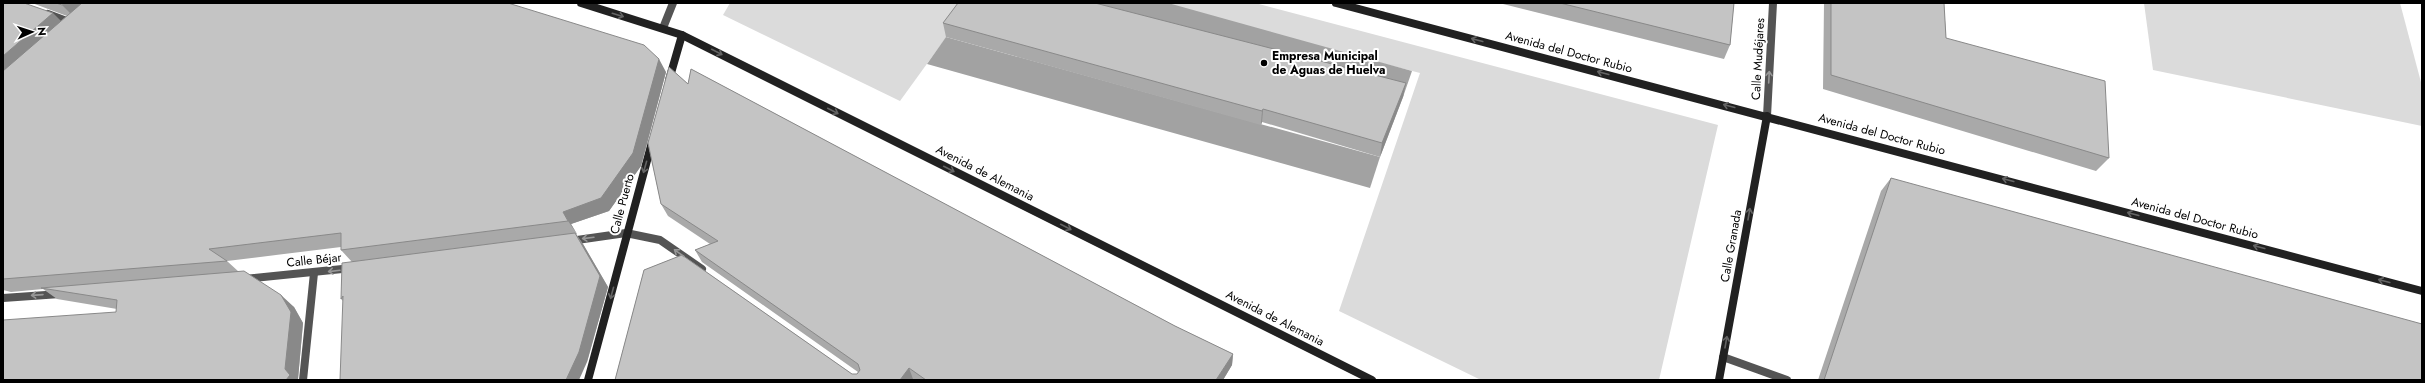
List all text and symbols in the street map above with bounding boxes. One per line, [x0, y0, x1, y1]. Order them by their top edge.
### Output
north arrow [12, 12, 52, 52]
one-way arrow [611, 12, 624, 19]
street label: Calle Mudéjares [1747, 17, 1769, 100]
street label: Avenida del Doctor Rubio [1504, 26, 1635, 78]
text: N [34, 27, 50, 36]
one-way arrow [1471, 36, 1484, 43]
place label: Empresa Municipal de Aguas de Huelva [1272, 47, 1386, 79]
one-way arrow [710, 49, 722, 57]
marker: Empresa Municipal de Aguas de Huelva [1259, 58, 1269, 68]
one-way arrow [1597, 69, 1610, 76]
one-way arrow [1765, 71, 1772, 84]
one-way arrow [1723, 102, 1736, 109]
one-way arrow [827, 107, 839, 115]
street label: Avenida del Doctor Rubio [1817, 108, 1948, 160]
street label: Avenida de Alemania [933, 140, 1037, 206]
one-way arrow [641, 160, 648, 173]
one-way arrow [943, 166, 955, 173]
street label: Calle Puerto [605, 171, 639, 236]
one-way arrow [2001, 176, 2014, 183]
street label: Avenida del Doctor Rubio [2130, 192, 2261, 244]
street label: Calle Granada [1716, 208, 1746, 284]
one-way arrow [1745, 208, 1753, 221]
one-way arrow [2127, 210, 2140, 217]
one-way arrow [1059, 224, 1071, 231]
one-way arrow [581, 234, 594, 242]
one-way arrow [2252, 243, 2265, 251]
street label: Calle Béjar [286, 248, 343, 272]
one-way arrow [674, 249, 685, 257]
one-way arrow [328, 267, 341, 274]
one-way arrow [2378, 277, 2391, 284]
street label: Avenida de Alemania [1223, 285, 1327, 351]
one-way arrow [608, 286, 615, 299]
one-way arrow [31, 292, 44, 299]
one-way arrow [1722, 336, 1730, 349]

